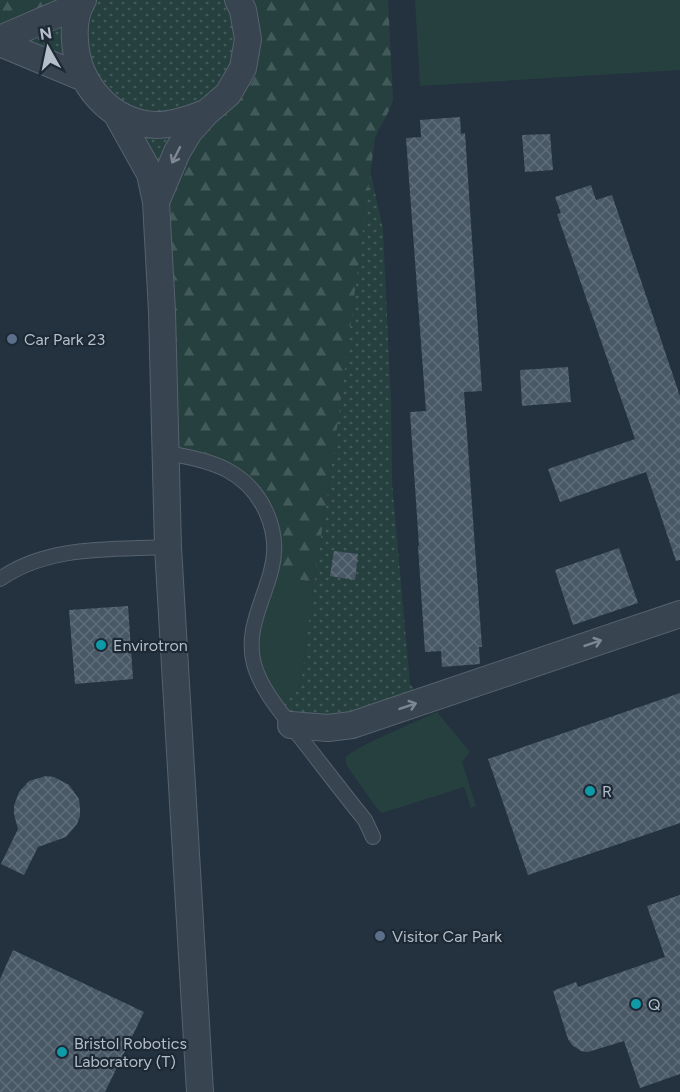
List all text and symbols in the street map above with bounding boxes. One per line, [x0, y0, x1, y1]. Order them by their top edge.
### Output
north arrow [18, 18, 78, 78]
text: N [38, 23, 53, 44]
one-way arrow [170, 145, 182, 163]
place label: Car Park 23 [24, 330, 105, 349]
marker: Car Park 23 [5, 332, 19, 346]
place label: Envirotron [113, 636, 188, 655]
one-way arrow [583, 637, 602, 648]
marker: Envirotron [94, 638, 108, 652]
one-way arrow [398, 699, 417, 710]
place label: R [602, 782, 612, 801]
marker: R [583, 784, 597, 798]
place label: Visitor Car Park [392, 927, 502, 946]
marker: Visitor Car Park [373, 929, 387, 943]
place label: Q [648, 995, 660, 1014]
marker: Q [629, 997, 643, 1011]
place label: Bristol Robotics Laboratory (T) [74, 1034, 187, 1071]
marker: Bristol Robotics Laboratory (T) [55, 1045, 69, 1059]

